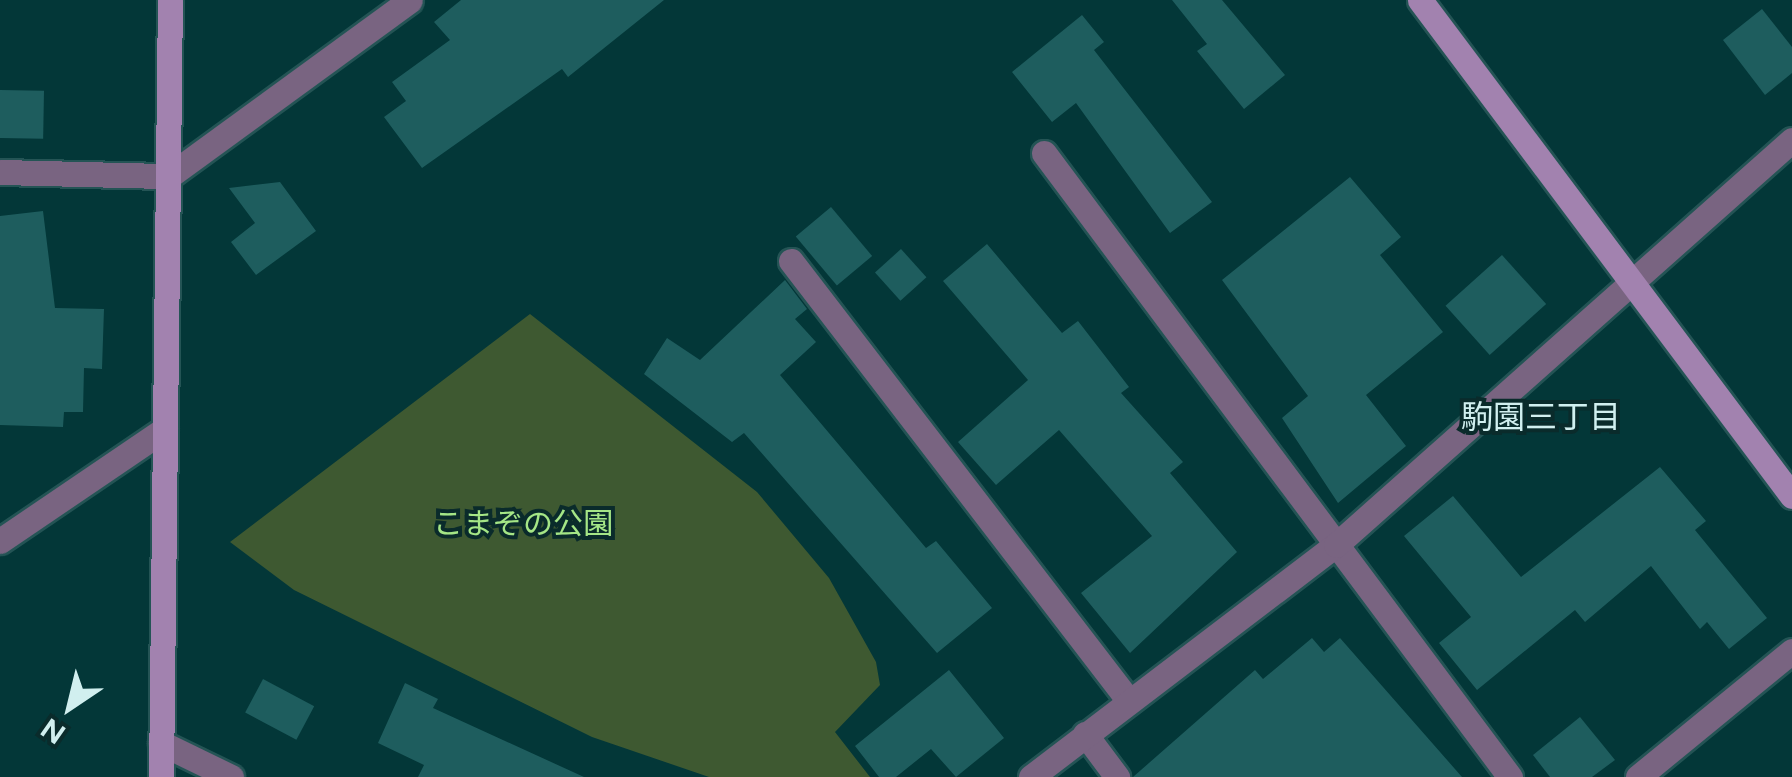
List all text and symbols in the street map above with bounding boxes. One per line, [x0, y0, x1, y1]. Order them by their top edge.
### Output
district label: 駒園三丁目 [1461, 398, 1621, 436]
park label: こまぞの公園 [433, 506, 613, 542]
north arrow [20, 657, 120, 757]
text: N [34, 711, 71, 752]

